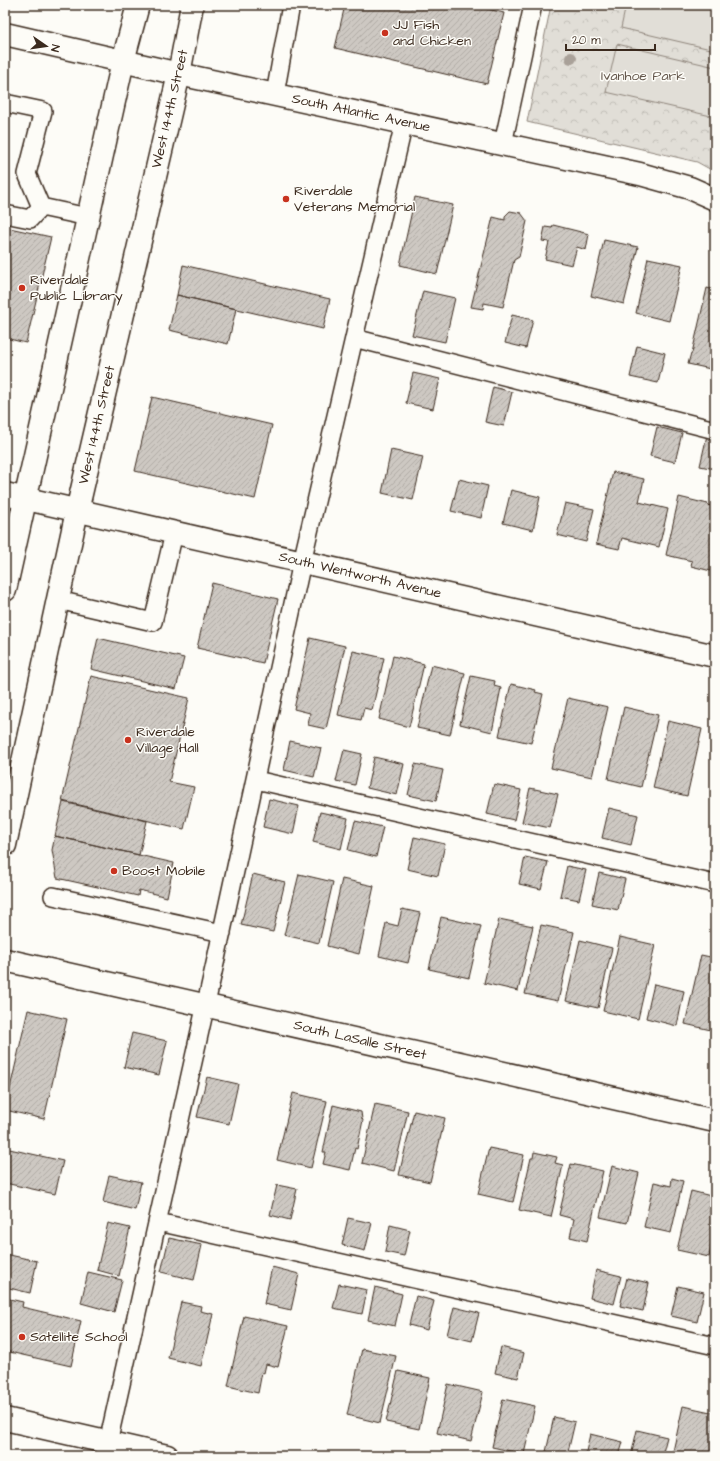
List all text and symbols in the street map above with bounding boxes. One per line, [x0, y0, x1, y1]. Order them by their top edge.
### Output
place label: JJ Fish and Chicken [393, 15, 471, 51]
north arrow [26, 26, 66, 66]
scale bar [566, 26, 655, 52]
marker: JJ Fish and Chicken [380, 28, 390, 38]
text: 20 m [572, 32, 601, 49]
text: N [47, 43, 63, 53]
street label: West 144th Street [147, 47, 193, 170]
park label: Ivanhoe Park [601, 66, 685, 86]
street label: South Atlantic Avenue [290, 89, 432, 138]
place label: Riverdale Veterans Memorial [294, 181, 415, 217]
marker: Riverdale Veterans Memorial [281, 194, 291, 204]
place label: Riverdale Public Library [30, 270, 123, 306]
marker: Riverdale Public Library [17, 283, 27, 293]
street label: West 144th Street [74, 363, 120, 486]
street label: South Wentworth Avenue [277, 547, 444, 604]
place label: Riverdale Village Hall [136, 722, 199, 758]
marker: Riverdale Village Hall [123, 735, 133, 745]
place label: Boost Mobile [122, 861, 206, 881]
marker: Boost Mobile [109, 866, 119, 876]
street label: South LaSalle Street [292, 1015, 429, 1065]
place label: Satellite School [30, 1327, 127, 1347]
marker: Satellite School [17, 1332, 27, 1342]

